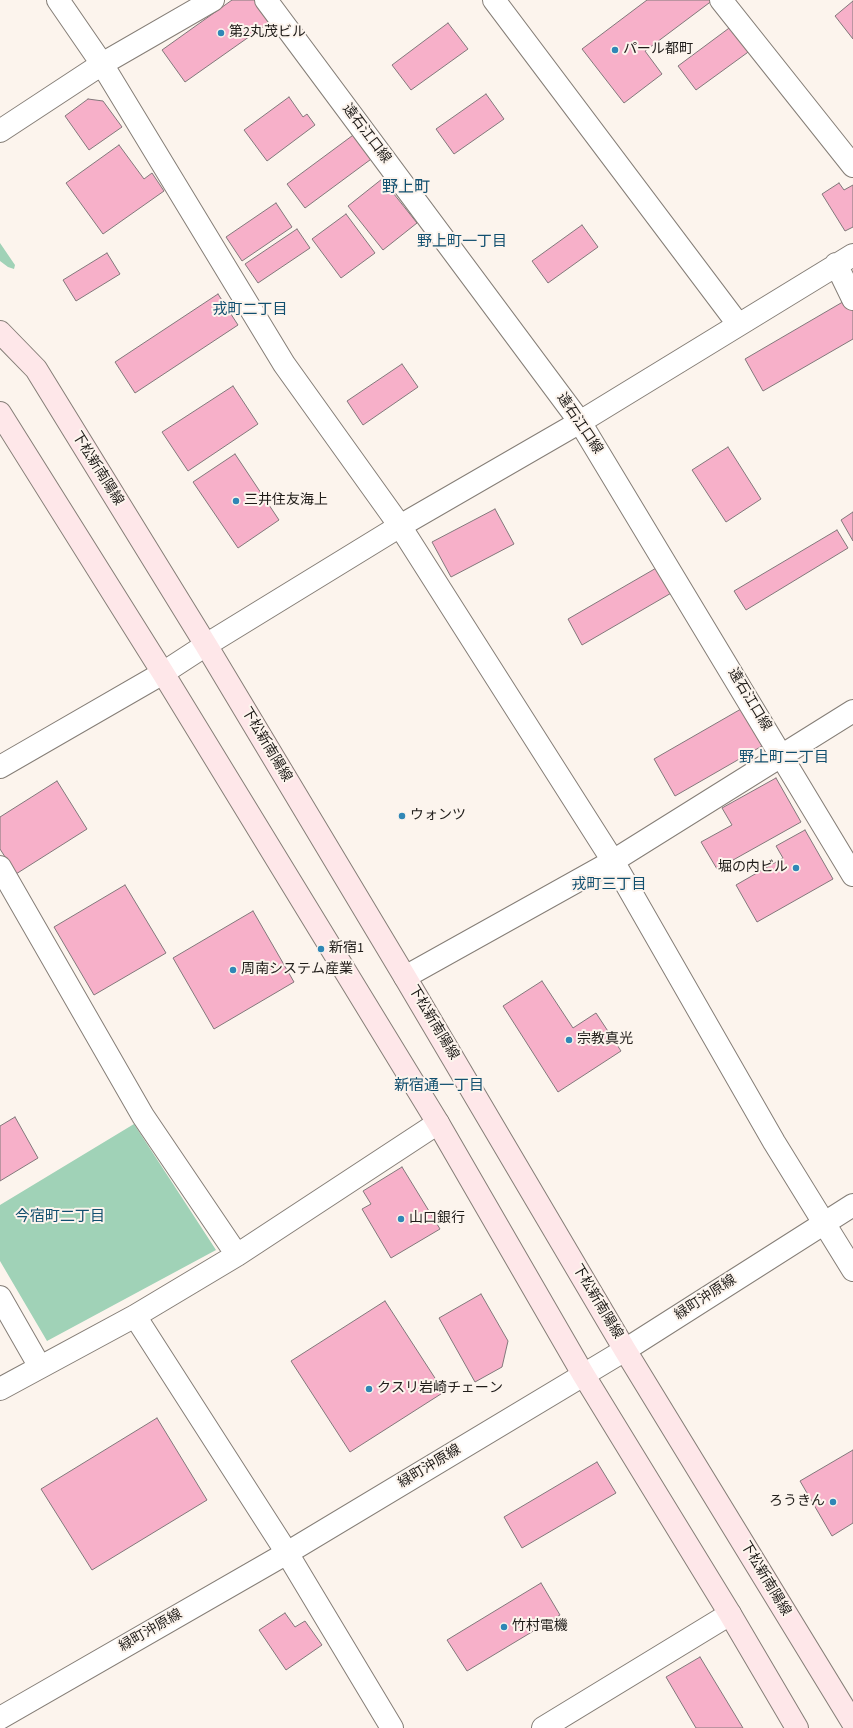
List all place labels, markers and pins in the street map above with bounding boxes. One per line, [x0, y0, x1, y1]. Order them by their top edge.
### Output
place label: 第2丸茂ビル [229, 25, 306, 41]
marker: 第2丸茂ビル [216, 28, 226, 38]
place label: パール都町 [623, 42, 693, 58]
marker: パール都町 [610, 45, 620, 55]
place label: 三井住友海上 [244, 493, 328, 509]
marker: 三井住友海上 [231, 496, 241, 506]
place label: ウォンツ [410, 808, 466, 824]
marker: ウォンツ [397, 811, 407, 821]
place label: 堀の内ビル [718, 860, 788, 876]
marker: 堀の内ビル [791, 863, 801, 873]
place label: 新宿1 [329, 941, 364, 957]
marker: 新宿1 [316, 944, 326, 954]
place label: 周南システム産業 [241, 962, 353, 978]
marker: 周南システム産業 [228, 965, 238, 975]
place label: 宗教真光 [577, 1032, 633, 1048]
marker: 宗教真光 [564, 1035, 574, 1045]
place label: 山口銀行 [409, 1211, 465, 1227]
marker: 山口銀行 [396, 1214, 406, 1224]
place label: クスリ岩崎チェーン [377, 1381, 503, 1397]
marker: クスリ岩崎チェーン [364, 1384, 374, 1394]
place label: ろうきん [769, 1494, 825, 1510]
marker: ろうきん [828, 1497, 838, 1507]
place label: 竹村電機 [512, 1619, 568, 1635]
marker: 竹村電機 [499, 1622, 509, 1632]

